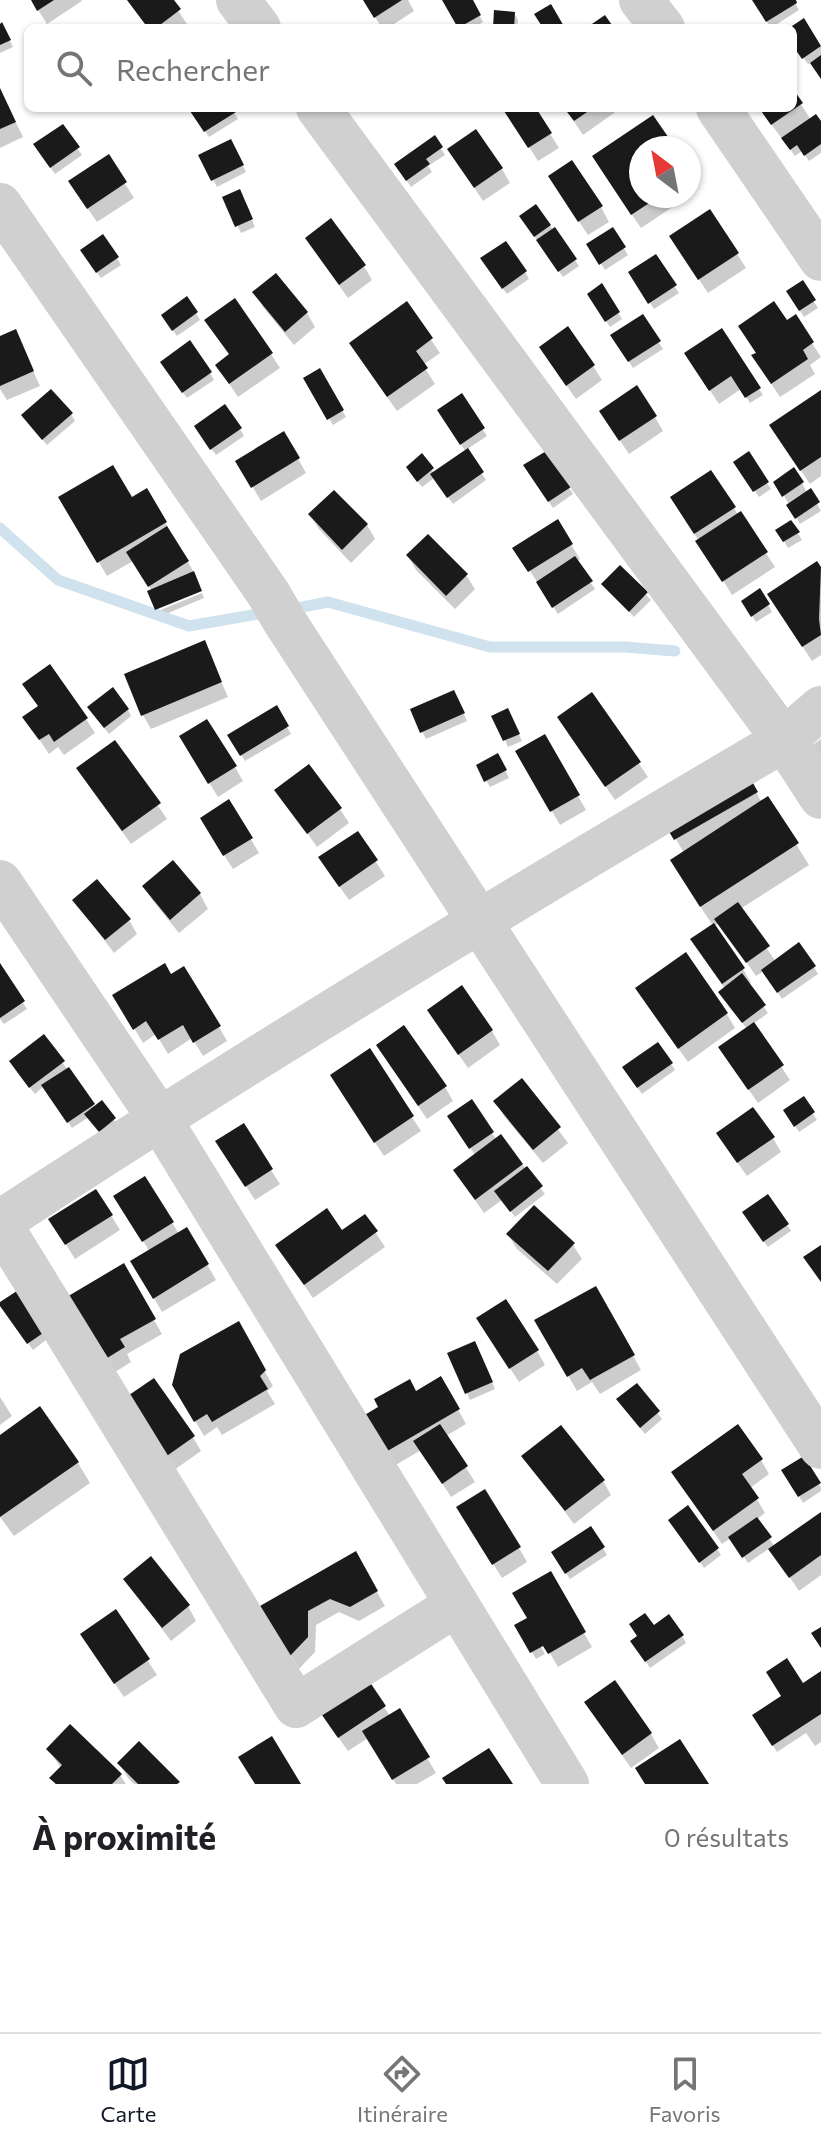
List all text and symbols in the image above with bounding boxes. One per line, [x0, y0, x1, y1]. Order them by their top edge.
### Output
search box [24, 24, 797, 112]
icon: search [52, 46, 96, 90]
text: Rechercher [116, 50, 270, 87]
north arrow [629, 136, 701, 208]
text: À proximité [32, 1815, 216, 1857]
text: 0 résultats [664, 1821, 789, 1852]
tab: Carte [100, 2052, 156, 2127]
tab: Itinéraire [357, 2052, 448, 2127]
tab: Favoris [649, 2052, 721, 2127]

